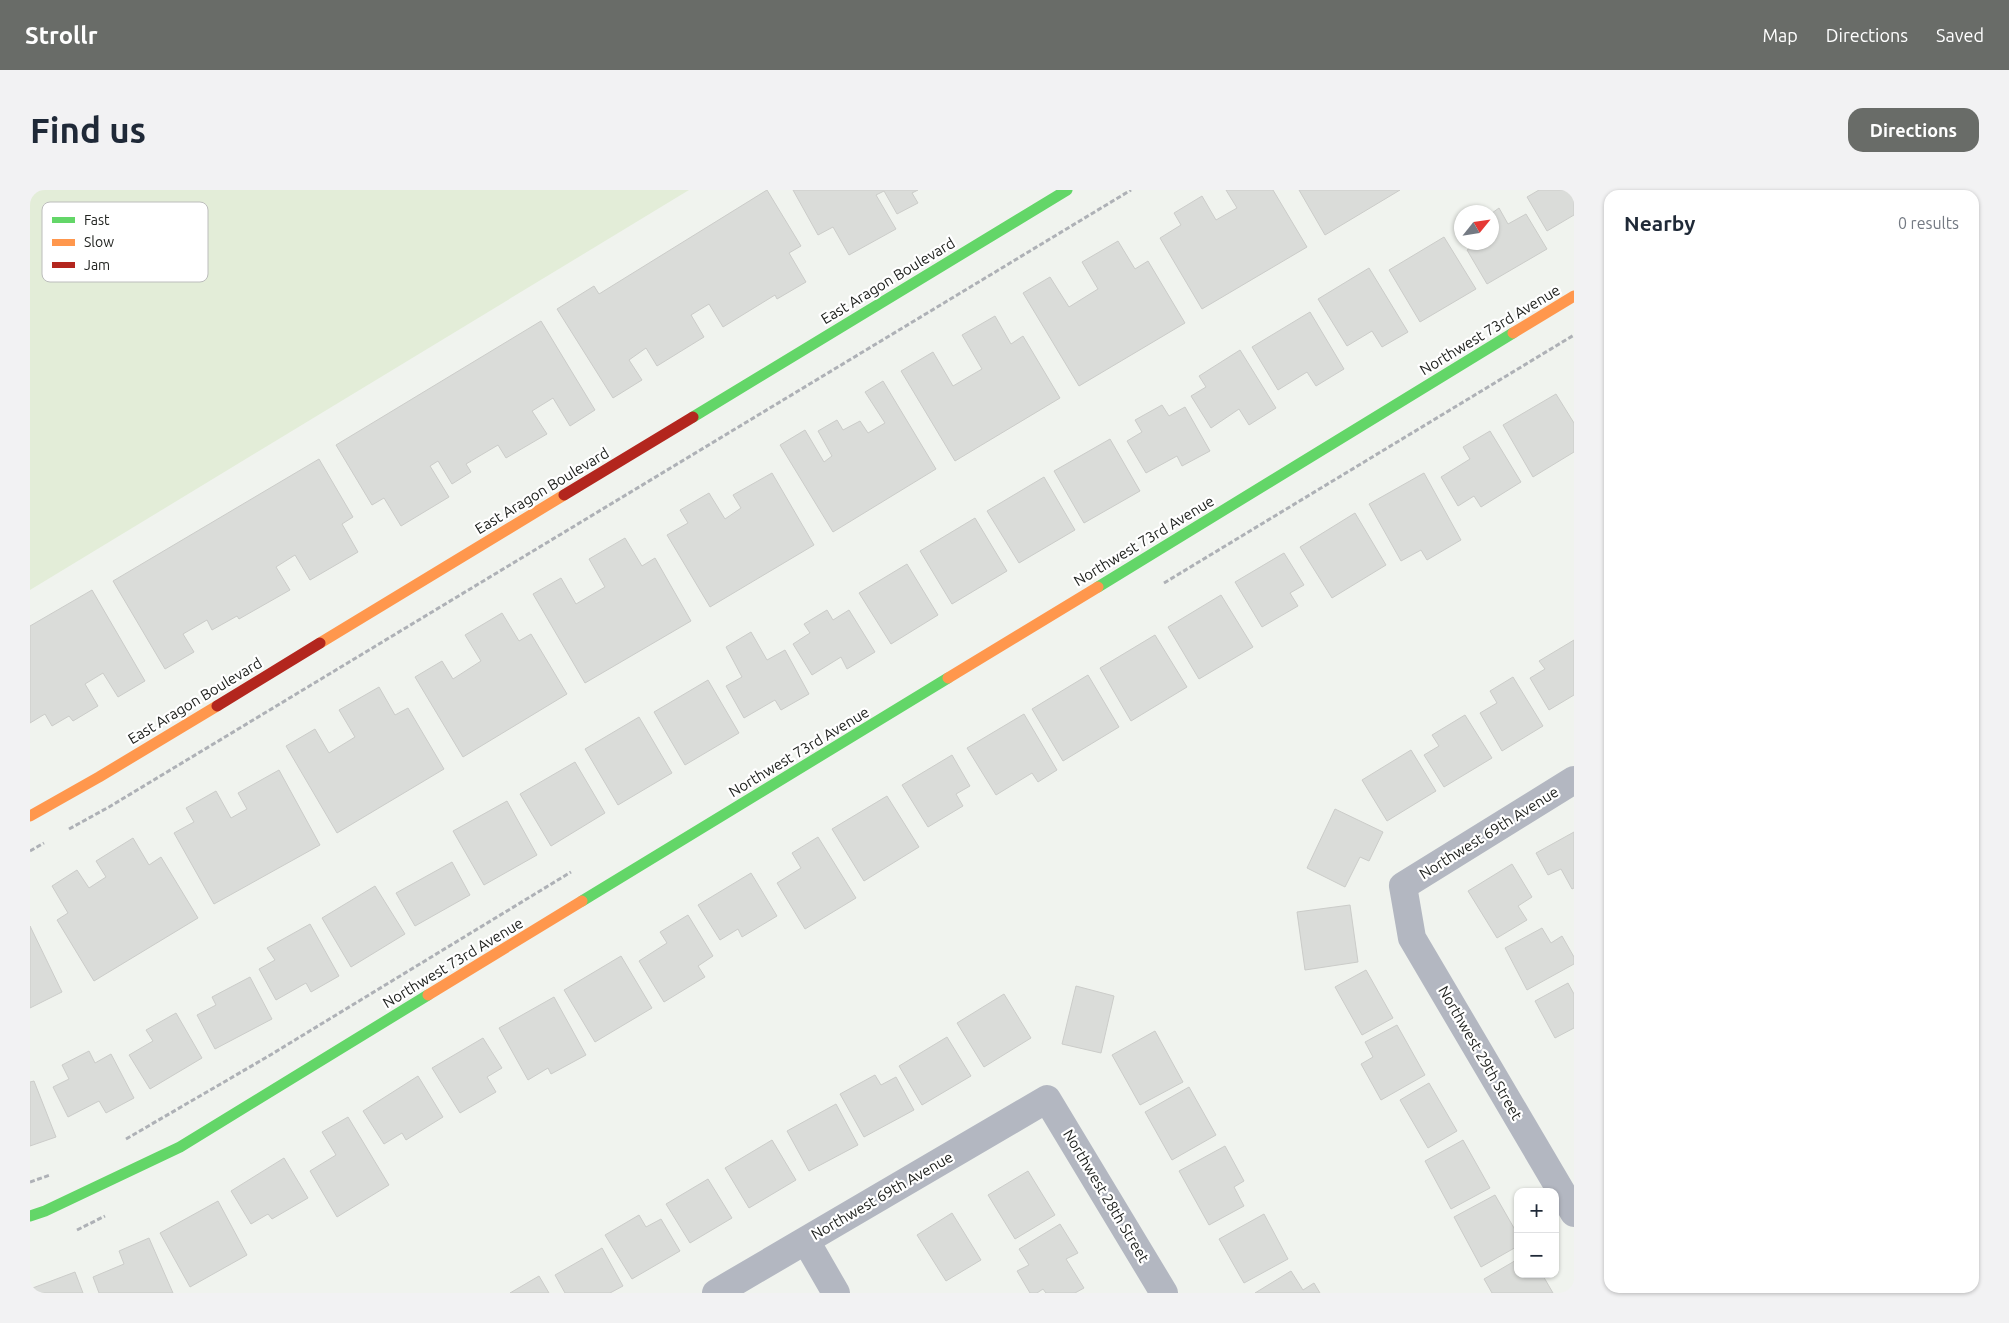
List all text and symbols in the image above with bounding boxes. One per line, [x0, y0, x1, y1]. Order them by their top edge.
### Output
text: Strollr [25, 22, 98, 49]
text: Map [1762, 25, 1798, 45]
text: Directions [1826, 25, 1908, 45]
text: Saved [1936, 25, 1984, 45]
button: Directions [1848, 108, 1979, 152]
text: Find us [30, 110, 146, 150]
legend [42, 202, 208, 282]
north arrow [1454, 205, 1499, 250]
text: Nearby [1624, 211, 1695, 235]
text: Fast [84, 212, 110, 228]
text: 0 results [1898, 214, 1959, 232]
text: Slow [84, 234, 114, 250]
street label: East Aragon Boulevard [818, 234, 958, 327]
text: Jam [84, 257, 110, 273]
street label: Northwest 73rd Avenue [1416, 281, 1563, 378]
street label: East Aragon Boulevard [472, 444, 612, 537]
street label: Northwest 73rd Avenue [1070, 492, 1217, 589]
street label: East Aragon Boulevard [125, 654, 265, 747]
street label: Northwest 73rd Avenue [725, 703, 872, 800]
street label: Northwest 69th Avenue [1416, 783, 1561, 882]
street label: Northwest 73rd Avenue [379, 914, 526, 1011]
street label: Northwest 29th Street [1435, 983, 1526, 1123]
street label: Northwest 28th Street [1060, 1126, 1153, 1265]
street label: Northwest 69th Avenue [808, 1148, 956, 1243]
map controls [1514, 1188, 1559, 1278]
button: + [1514, 1188, 1559, 1233]
button: − [1514, 1233, 1559, 1278]

